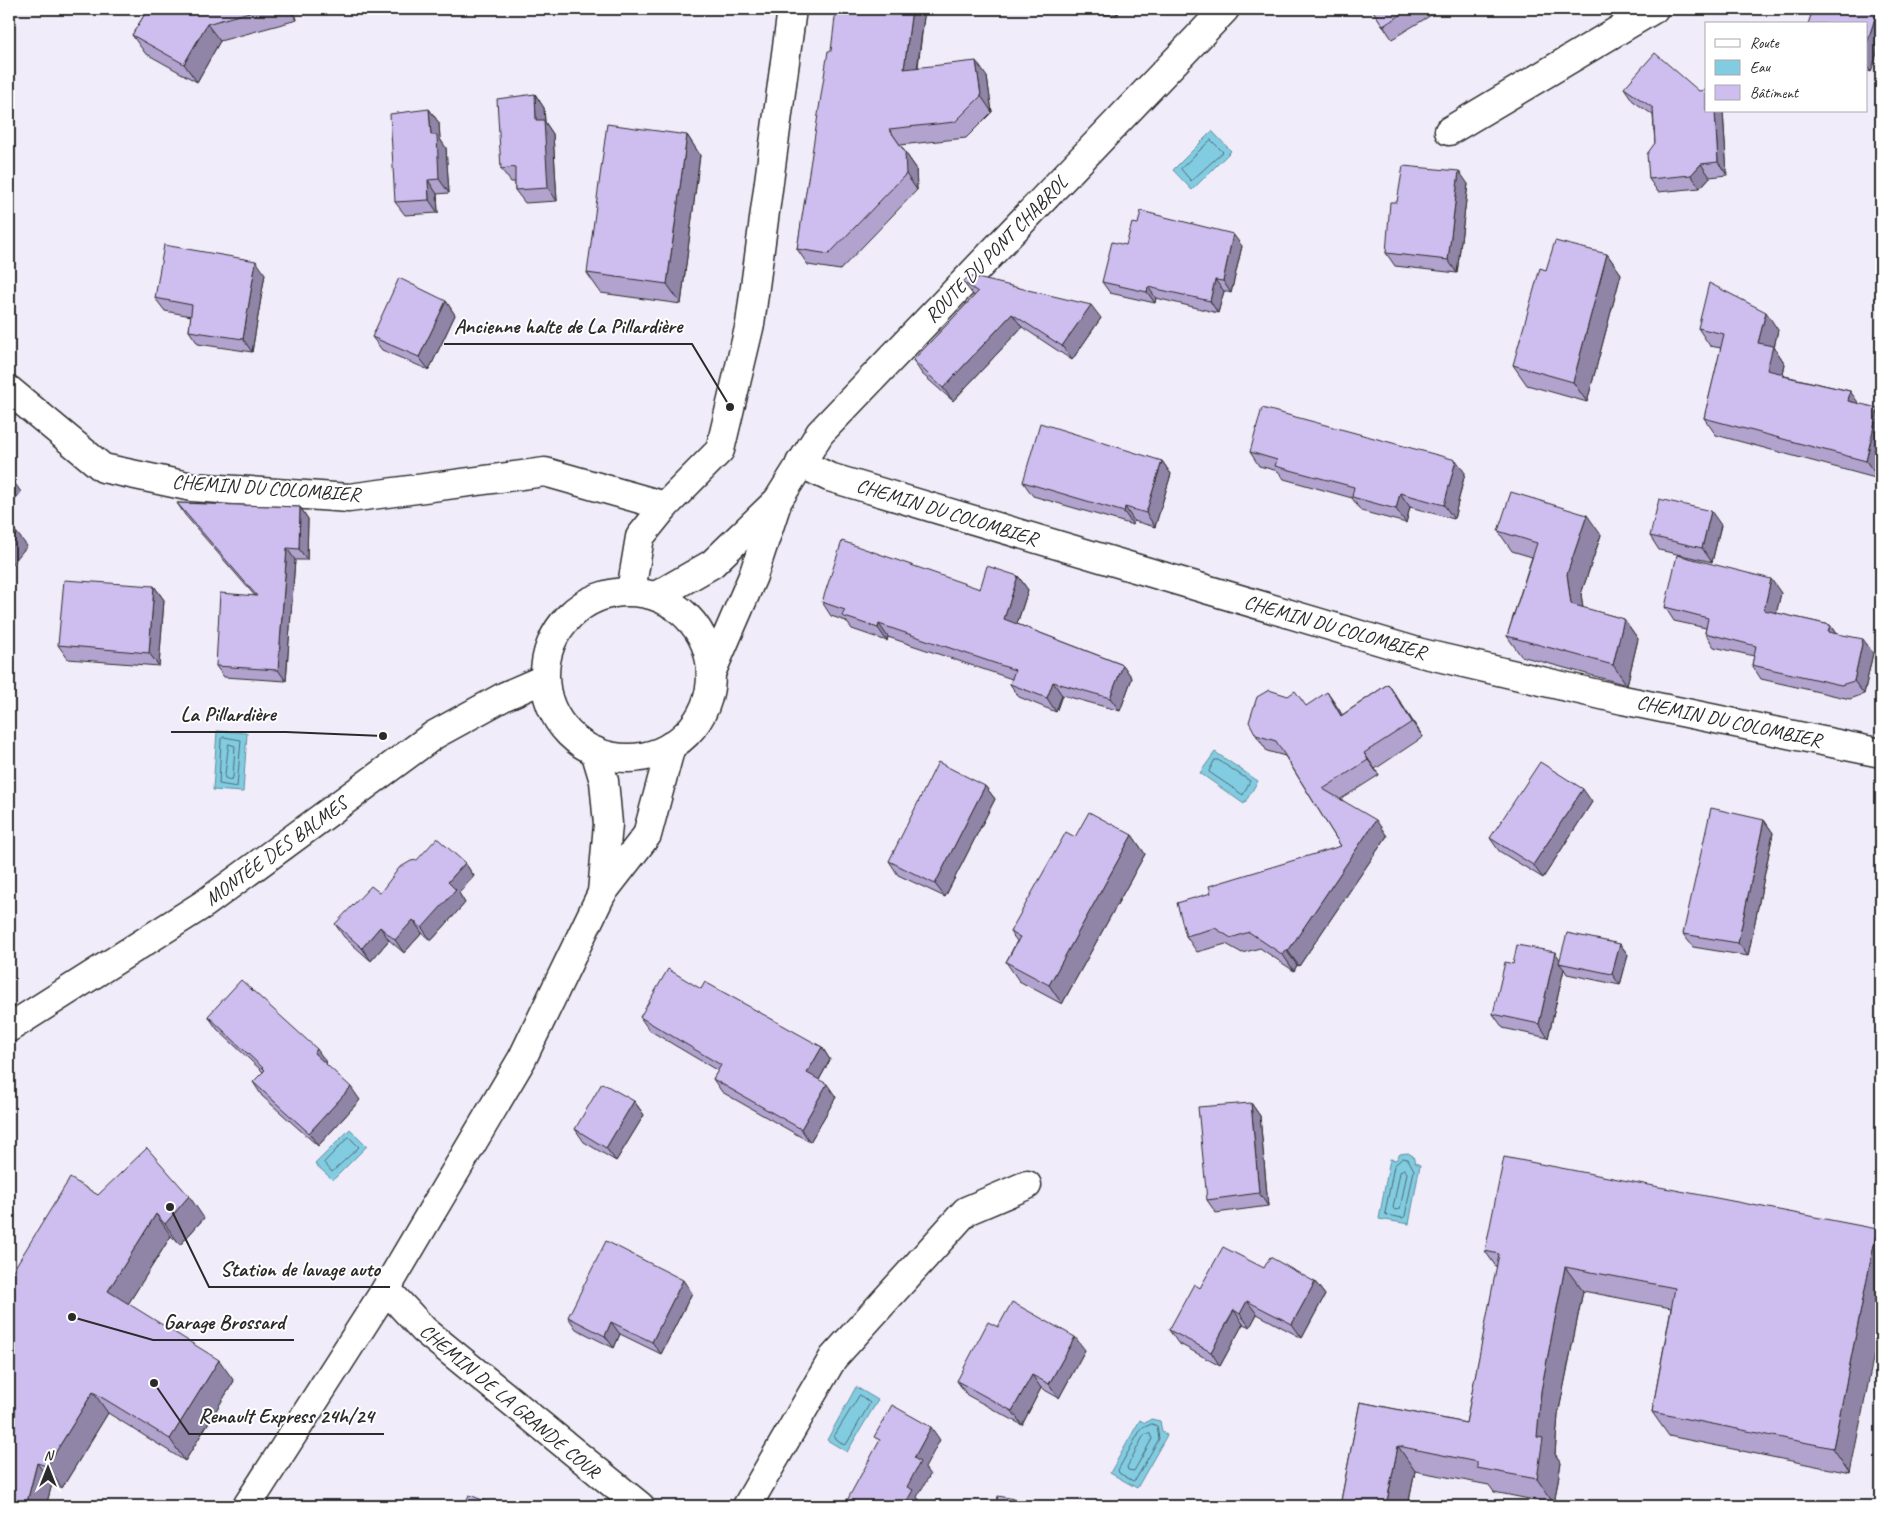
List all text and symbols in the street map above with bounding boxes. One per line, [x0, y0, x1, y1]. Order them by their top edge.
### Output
legend [1705, 22, 1868, 112]
text: Route [1750, 34, 1780, 53]
text: Eau [1750, 58, 1771, 77]
text: Bâtiment [1750, 84, 1800, 103]
street label: ROUTE DU PONT CHABROL [919, 170, 1073, 328]
callout: Ancienne halte de La Pillardière [444, 308, 692, 344]
text: Ancienne halte de La Pillardière [454, 313, 684, 339]
street label: CHEMIN DU COLOMBIER [171, 469, 363, 507]
street label: CHEMIN DU COLOMBIER [853, 473, 1043, 552]
street label: CHEMIN DU COLOMBIER [1241, 589, 1431, 666]
street label: CHEMIN DU COLOMBIER [1634, 689, 1826, 753]
callout: La Pillardière [171, 696, 286, 732]
text: La Pillardière [180, 701, 278, 727]
street label: MONTÉE DES BALMES [200, 789, 355, 911]
callout: Station de lavage auto [209, 1251, 390, 1287]
text: Station de lavage auto [220, 1256, 381, 1282]
callout: Garage Brossard [153, 1304, 294, 1340]
text: Garage Brossard [163, 1309, 288, 1335]
street label: CHEMIN DE LA GRANDE COUR [415, 1318, 607, 1485]
callout: Renault Express 24h/24 [189, 1398, 384, 1434]
text: Renault Express 24h/24 [198, 1403, 376, 1429]
north arrow [22, 1442, 72, 1492]
text: N [44, 1447, 55, 1464]

